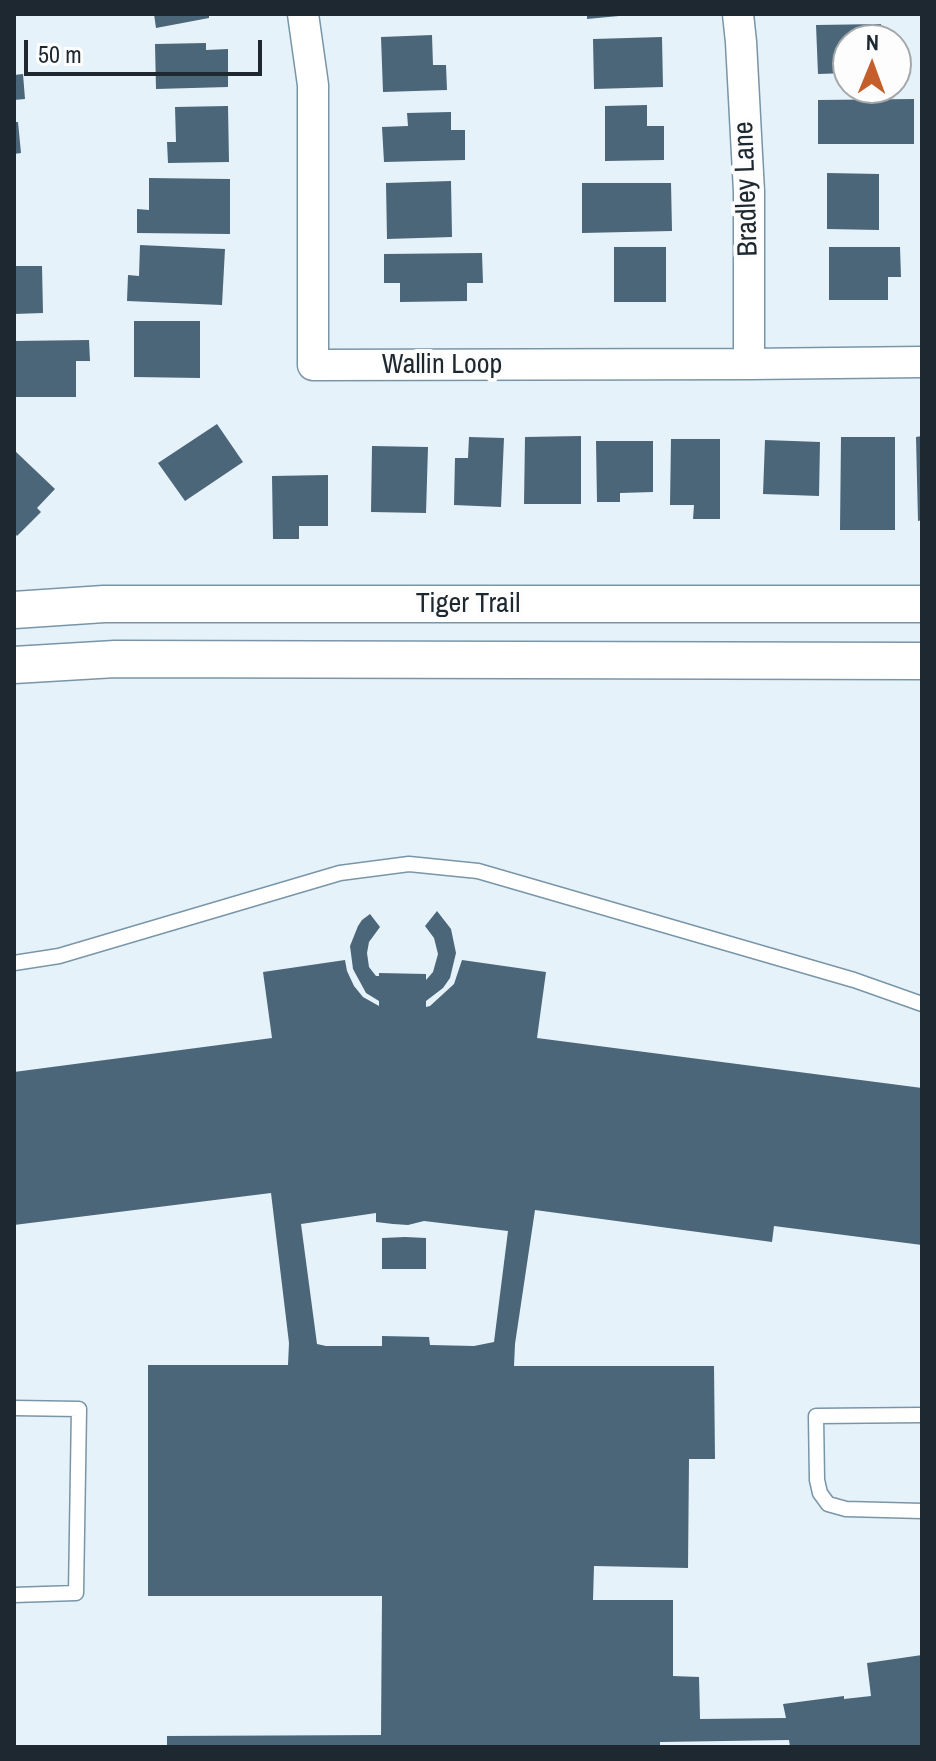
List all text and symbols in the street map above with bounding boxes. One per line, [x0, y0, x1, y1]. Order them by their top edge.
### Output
scale bar [28, 24, 266, 74]
north arrow [832, 24, 912, 104]
text: N [866, 27, 879, 57]
text: 50 m [38, 38, 82, 70]
street label: Bradley Lane [728, 121, 766, 257]
street label: Wallin Loop [382, 348, 502, 382]
street label: Tiger Trail [416, 587, 520, 621]

